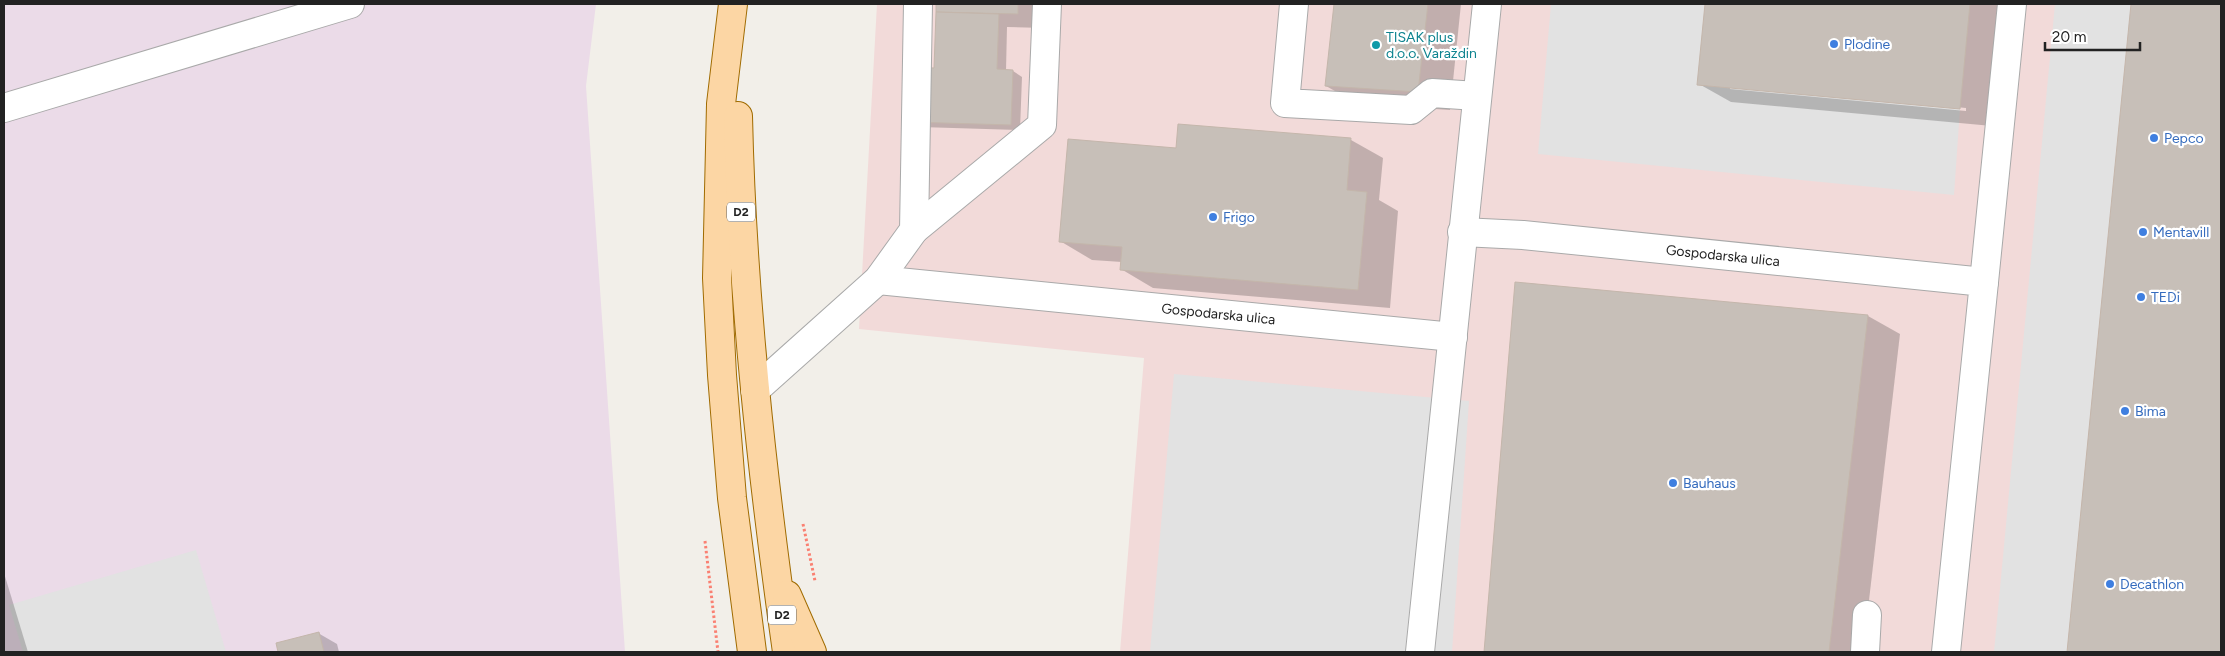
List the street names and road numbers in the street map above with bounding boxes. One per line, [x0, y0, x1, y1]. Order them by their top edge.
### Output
road number: D2 [727, 202, 755, 222]
street label: Gospodarska ulica [1665, 242, 1781, 270]
street label: Gospodarska ulica [1160, 300, 1276, 328]
road number: D2 [768, 606, 796, 624]

